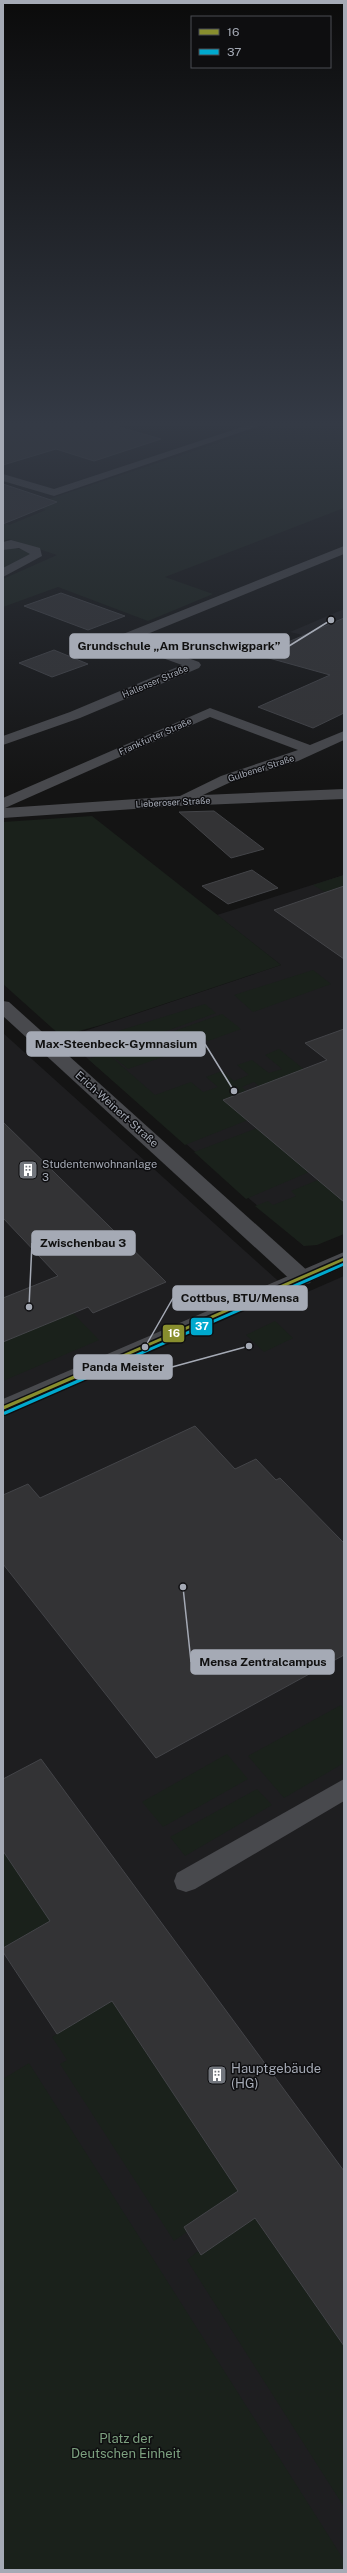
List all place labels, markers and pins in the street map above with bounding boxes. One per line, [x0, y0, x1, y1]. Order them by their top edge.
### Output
callout: Grundschule „Am Brunschwigpark” [70, 634, 289, 658]
callout: Max-Steenbeck-Gymnasium [27, 1032, 205, 1056]
place label: Studentenwohnanlage 3 [42, 1158, 157, 1183]
building icon: Studentenwohnanlage 3 [17, 1159, 39, 1181]
callout: Zwischenbau 3 [32, 1231, 135, 1255]
callout: Cottbus, BTU/Mensa [173, 1286, 307, 1310]
callout: Panda Meister [74, 1355, 172, 1379]
callout: Mensa Zentralcampus [191, 1650, 334, 1674]
place label: Hauptgebäude (HG) [231, 2061, 321, 2091]
building icon: Hauptgebäude (HG) [206, 2064, 228, 2086]

